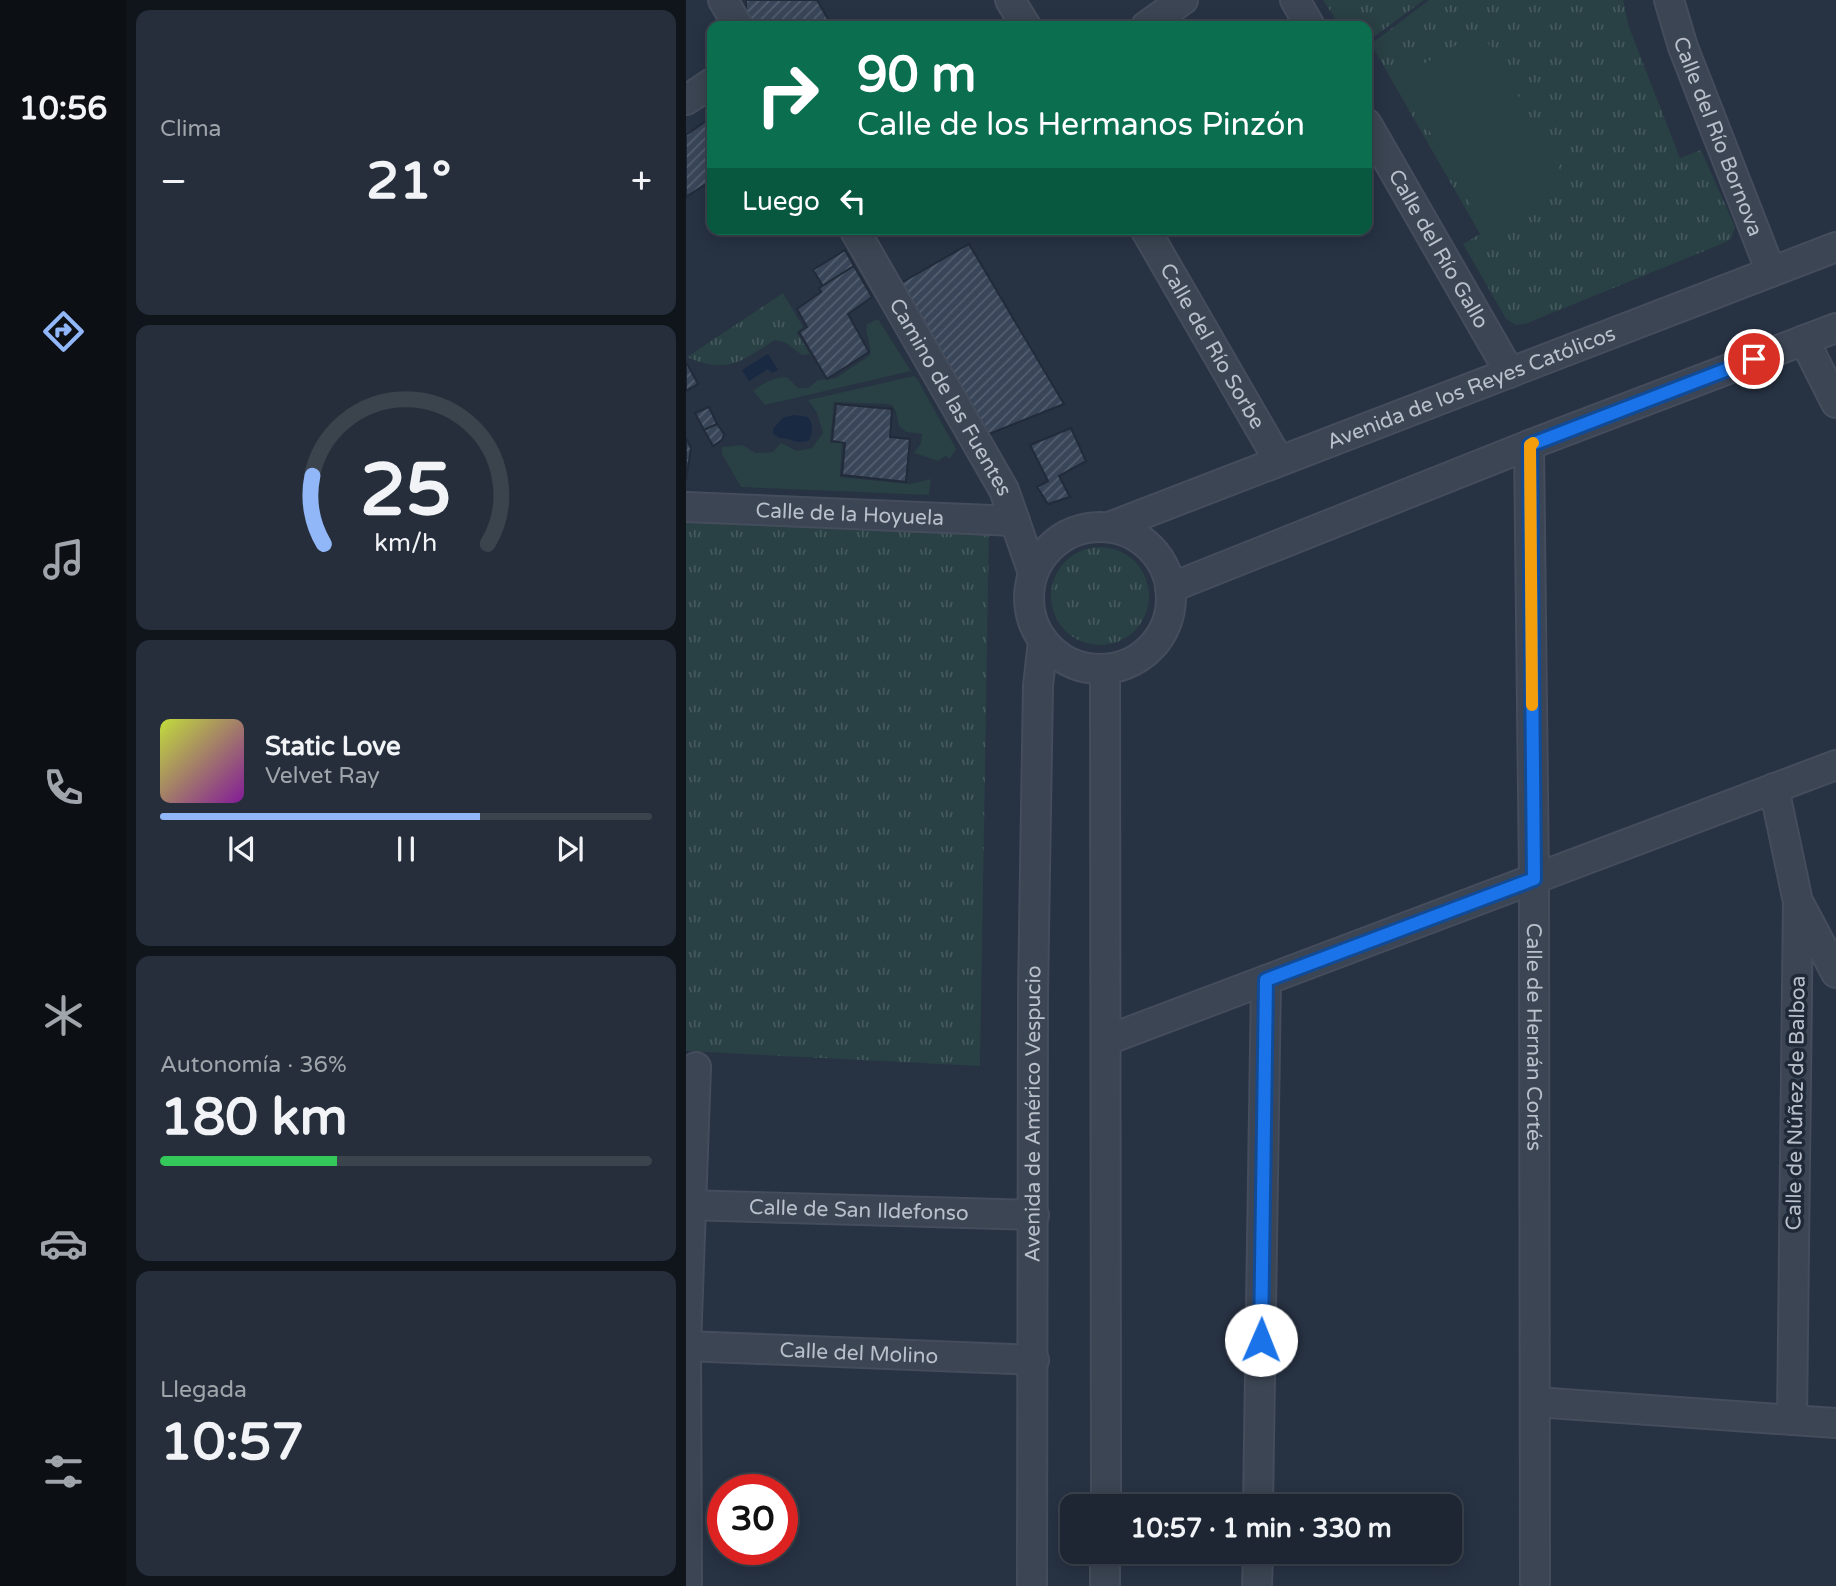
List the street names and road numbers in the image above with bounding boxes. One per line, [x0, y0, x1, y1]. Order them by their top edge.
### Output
street label: Calle del Río Bornova [1668, 34, 1768, 240]
street label: Calle del Río Gallo [1383, 165, 1494, 333]
street label: Calle del Río Sorbe [1155, 258, 1270, 433]
street label: Camino de las Fuentes [884, 294, 1017, 499]
street label: Avenida de los Reyes Católicos [1323, 321, 1619, 454]
street label: Calle de la Hoyuela [755, 497, 945, 530]
street label: Calle de Hernán Cortés [1522, 923, 1547, 1151]
street label: Avenida de Américo Vespucio [1020, 965, 1046, 1263]
street label: Calle de Núñez de Balboa [1781, 975, 1811, 1231]
street label: Calle de San Ildefonso [749, 1194, 969, 1226]
street label: Calle del Molino [779, 1337, 939, 1369]

